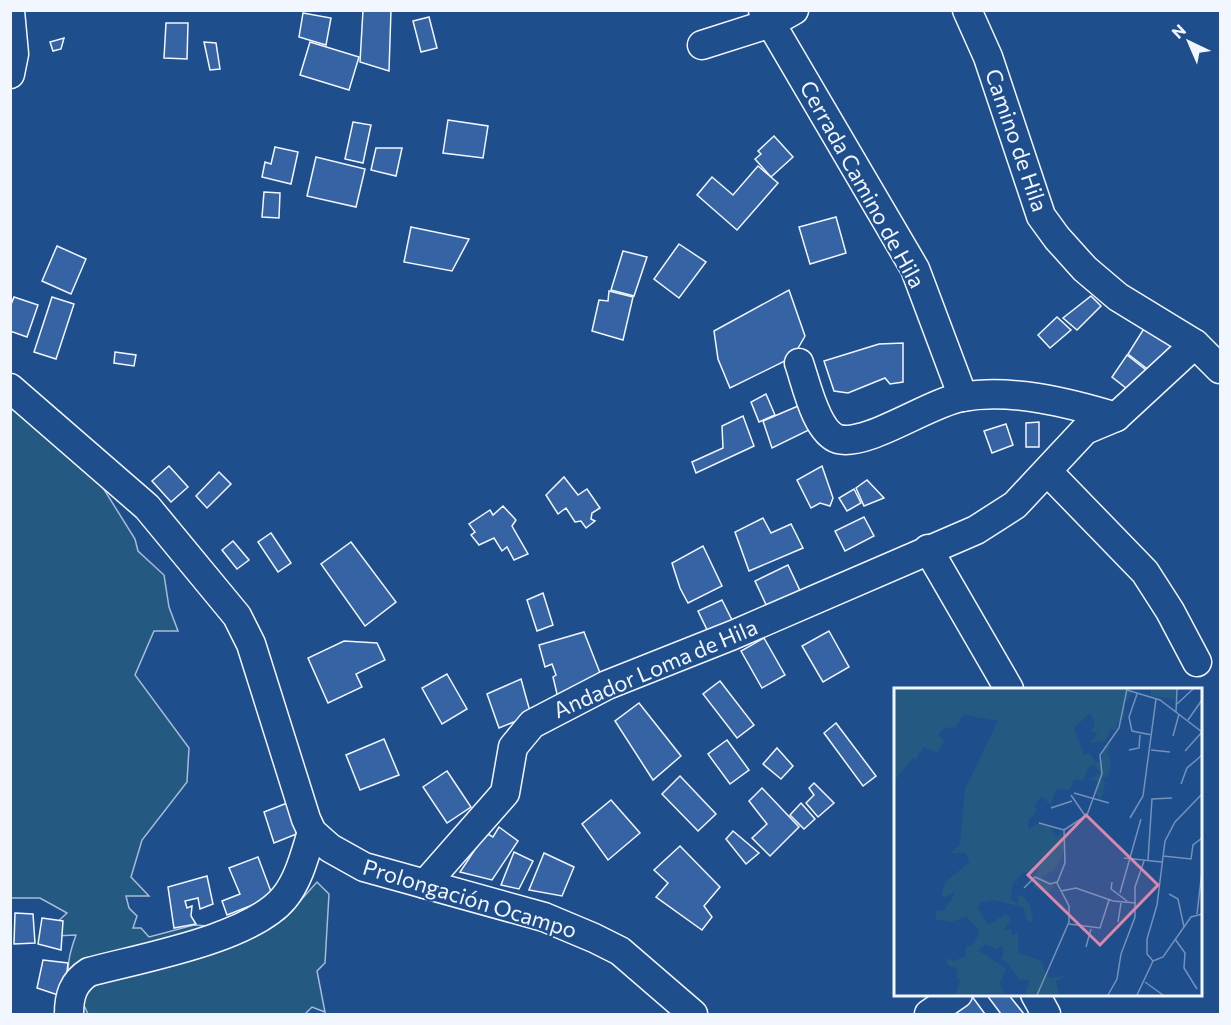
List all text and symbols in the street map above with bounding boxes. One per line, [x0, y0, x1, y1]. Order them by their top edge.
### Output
north arrow [1159, 12, 1219, 72]
text: N [1167, 20, 1189, 42]
street label: Camino de Hila [980, 65, 1054, 215]
street label: Cerrada Camino de Hila [795, 76, 931, 292]
street label: Andador Loma de Hila [549, 613, 761, 723]
inset map [894, 688, 1201, 995]
street label: Prolongación Ocampo [360, 853, 580, 943]

